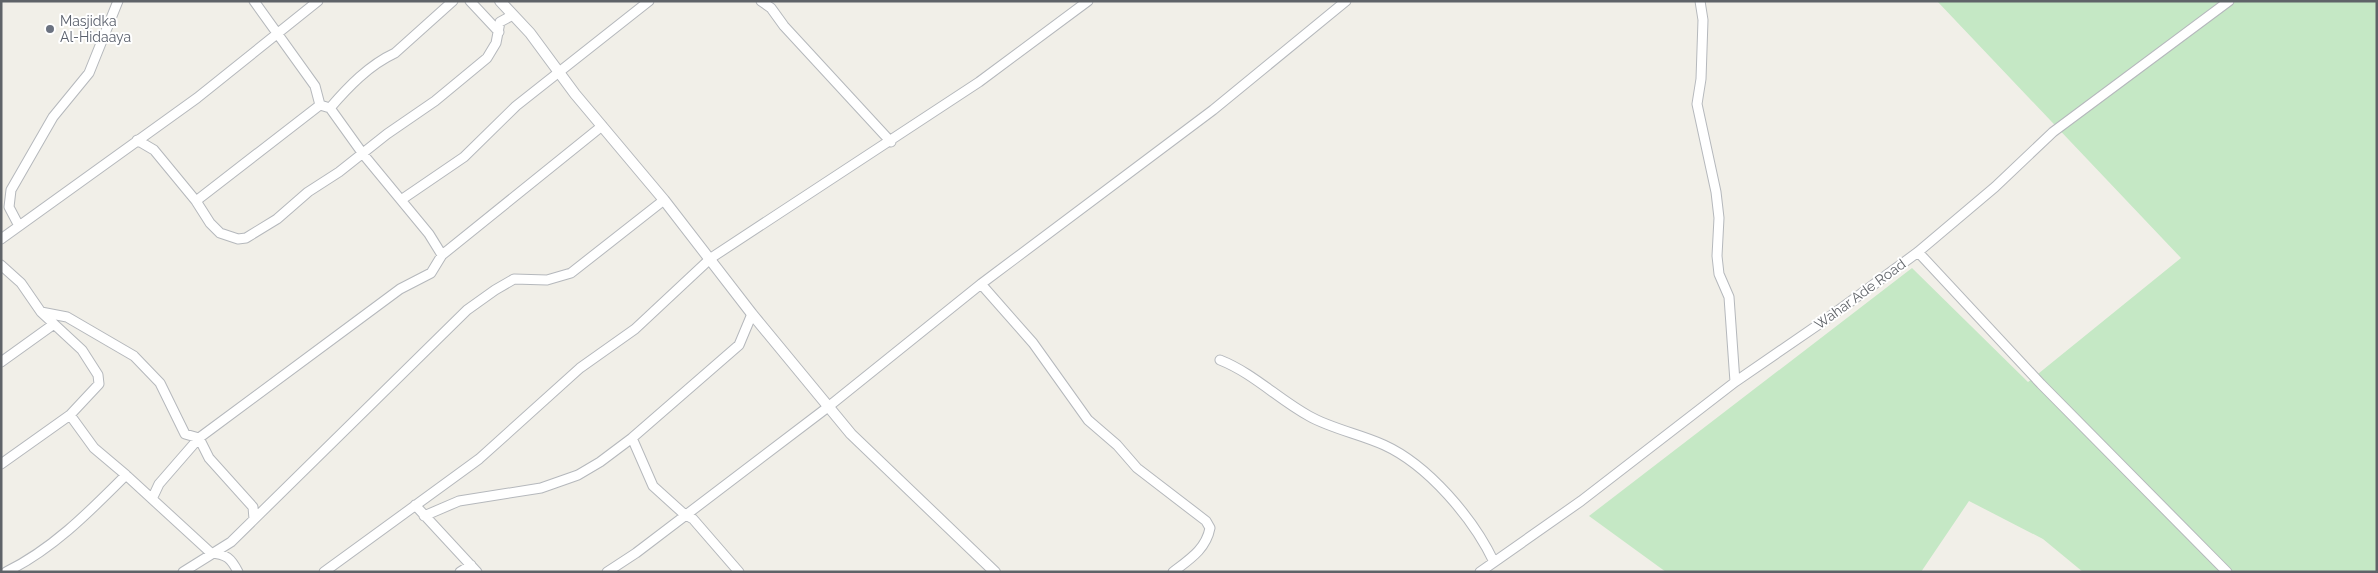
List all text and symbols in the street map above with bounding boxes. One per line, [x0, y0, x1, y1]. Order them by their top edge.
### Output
place label: Masjidka Al-Hidaaya [60, 13, 131, 45]
marker: Masjidka Al-Hidaaya [44, 23, 56, 35]
street label: Wahar Ade Road [1811, 256, 1909, 332]

